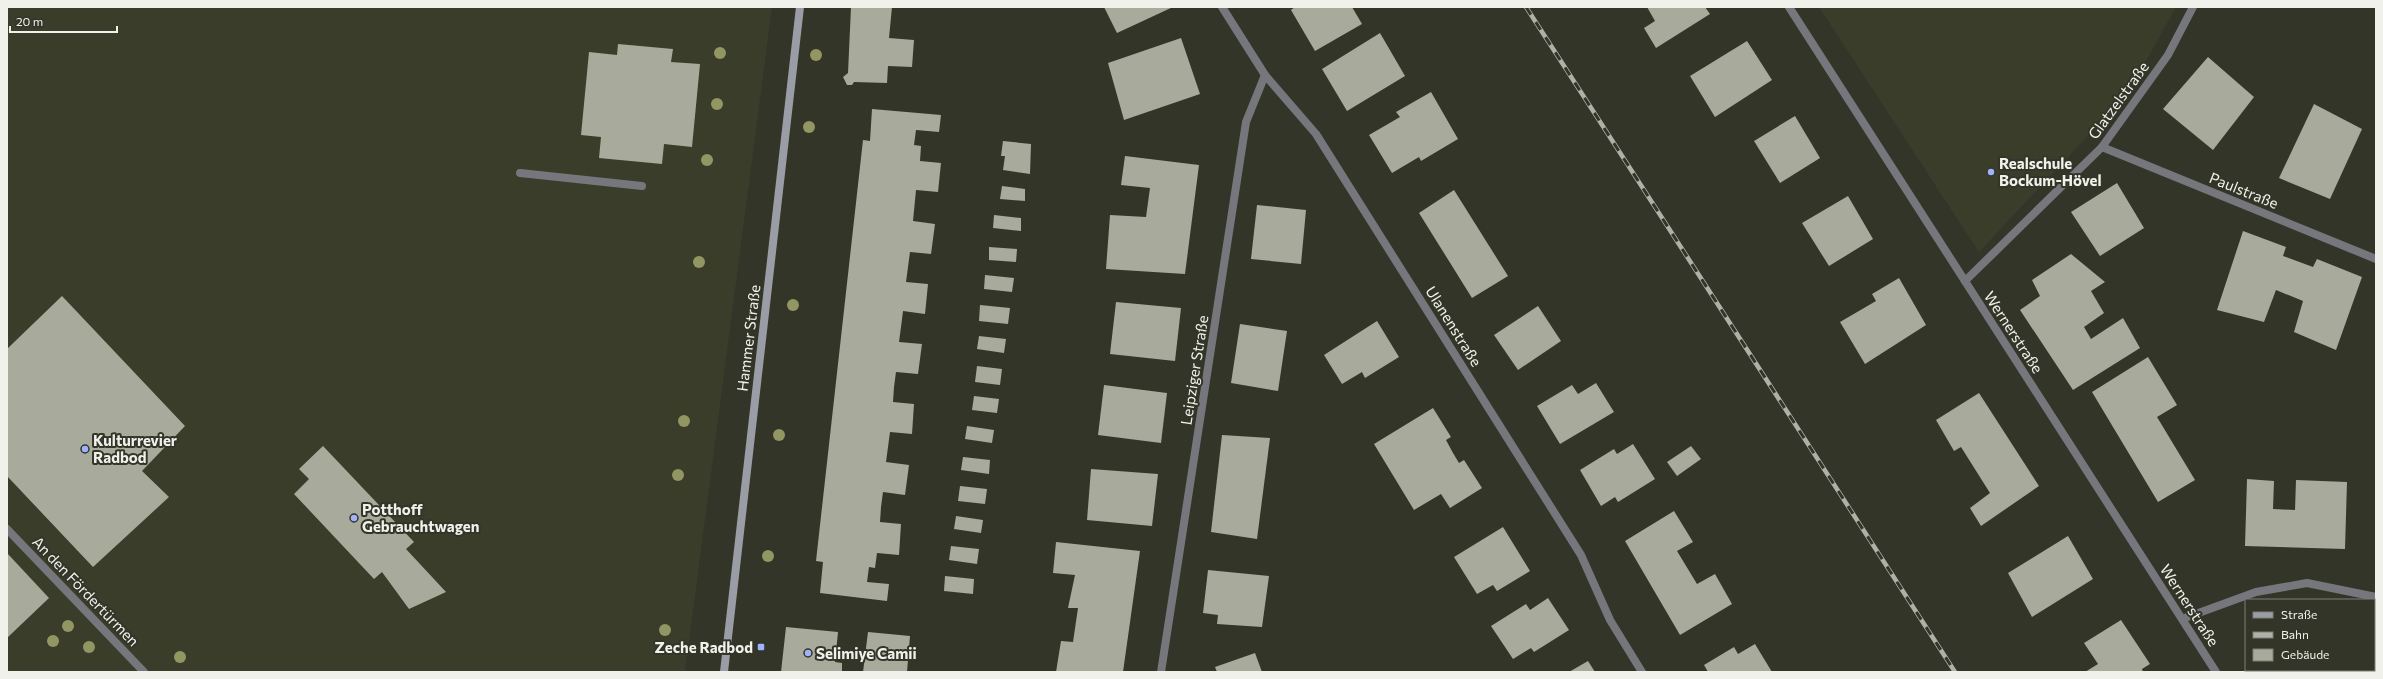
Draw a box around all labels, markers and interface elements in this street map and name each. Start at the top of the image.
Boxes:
scale bar [10,8,117,34]
text: 20 m [16,14,43,28]
street label: Glatzelstraße [2084,58,2152,142]
place label: Realschule Bockum-Hövel [1999,154,2102,189]
marker: Realschule Bockum-Hövel [1986,167,1996,177]
street label: Paulstraße [2207,168,2281,212]
street label: Ulanenstraße [1422,282,1486,370]
street label: Hammer Straße [733,283,763,392]
street label: Wernerstraße [1981,288,2047,376]
street label: Leipziger Straße [1176,314,1212,426]
place label: Kulturrevier Radbod [93,431,177,466]
marker: Kulturrevier Radbod [80,444,90,454]
place label: Potthoff Gebrauchtwagen [362,500,479,535]
marker: Potthoff Gebrauchtwagen [349,513,359,523]
street label: An den Fördertürmen [29,532,143,650]
street label: Wernerstraße [2157,561,2223,649]
legend [2245,599,2375,671]
text: Straße [2281,607,2317,621]
text: Bahn [2281,627,2309,641]
place label: Zeche Radbod [655,638,753,656]
marker: Zeche Radbod [756,642,766,652]
place label: Selimiye Camii [816,644,917,662]
text: Gebäude [2281,647,2329,661]
marker: Selimiye Camii [803,648,813,658]

